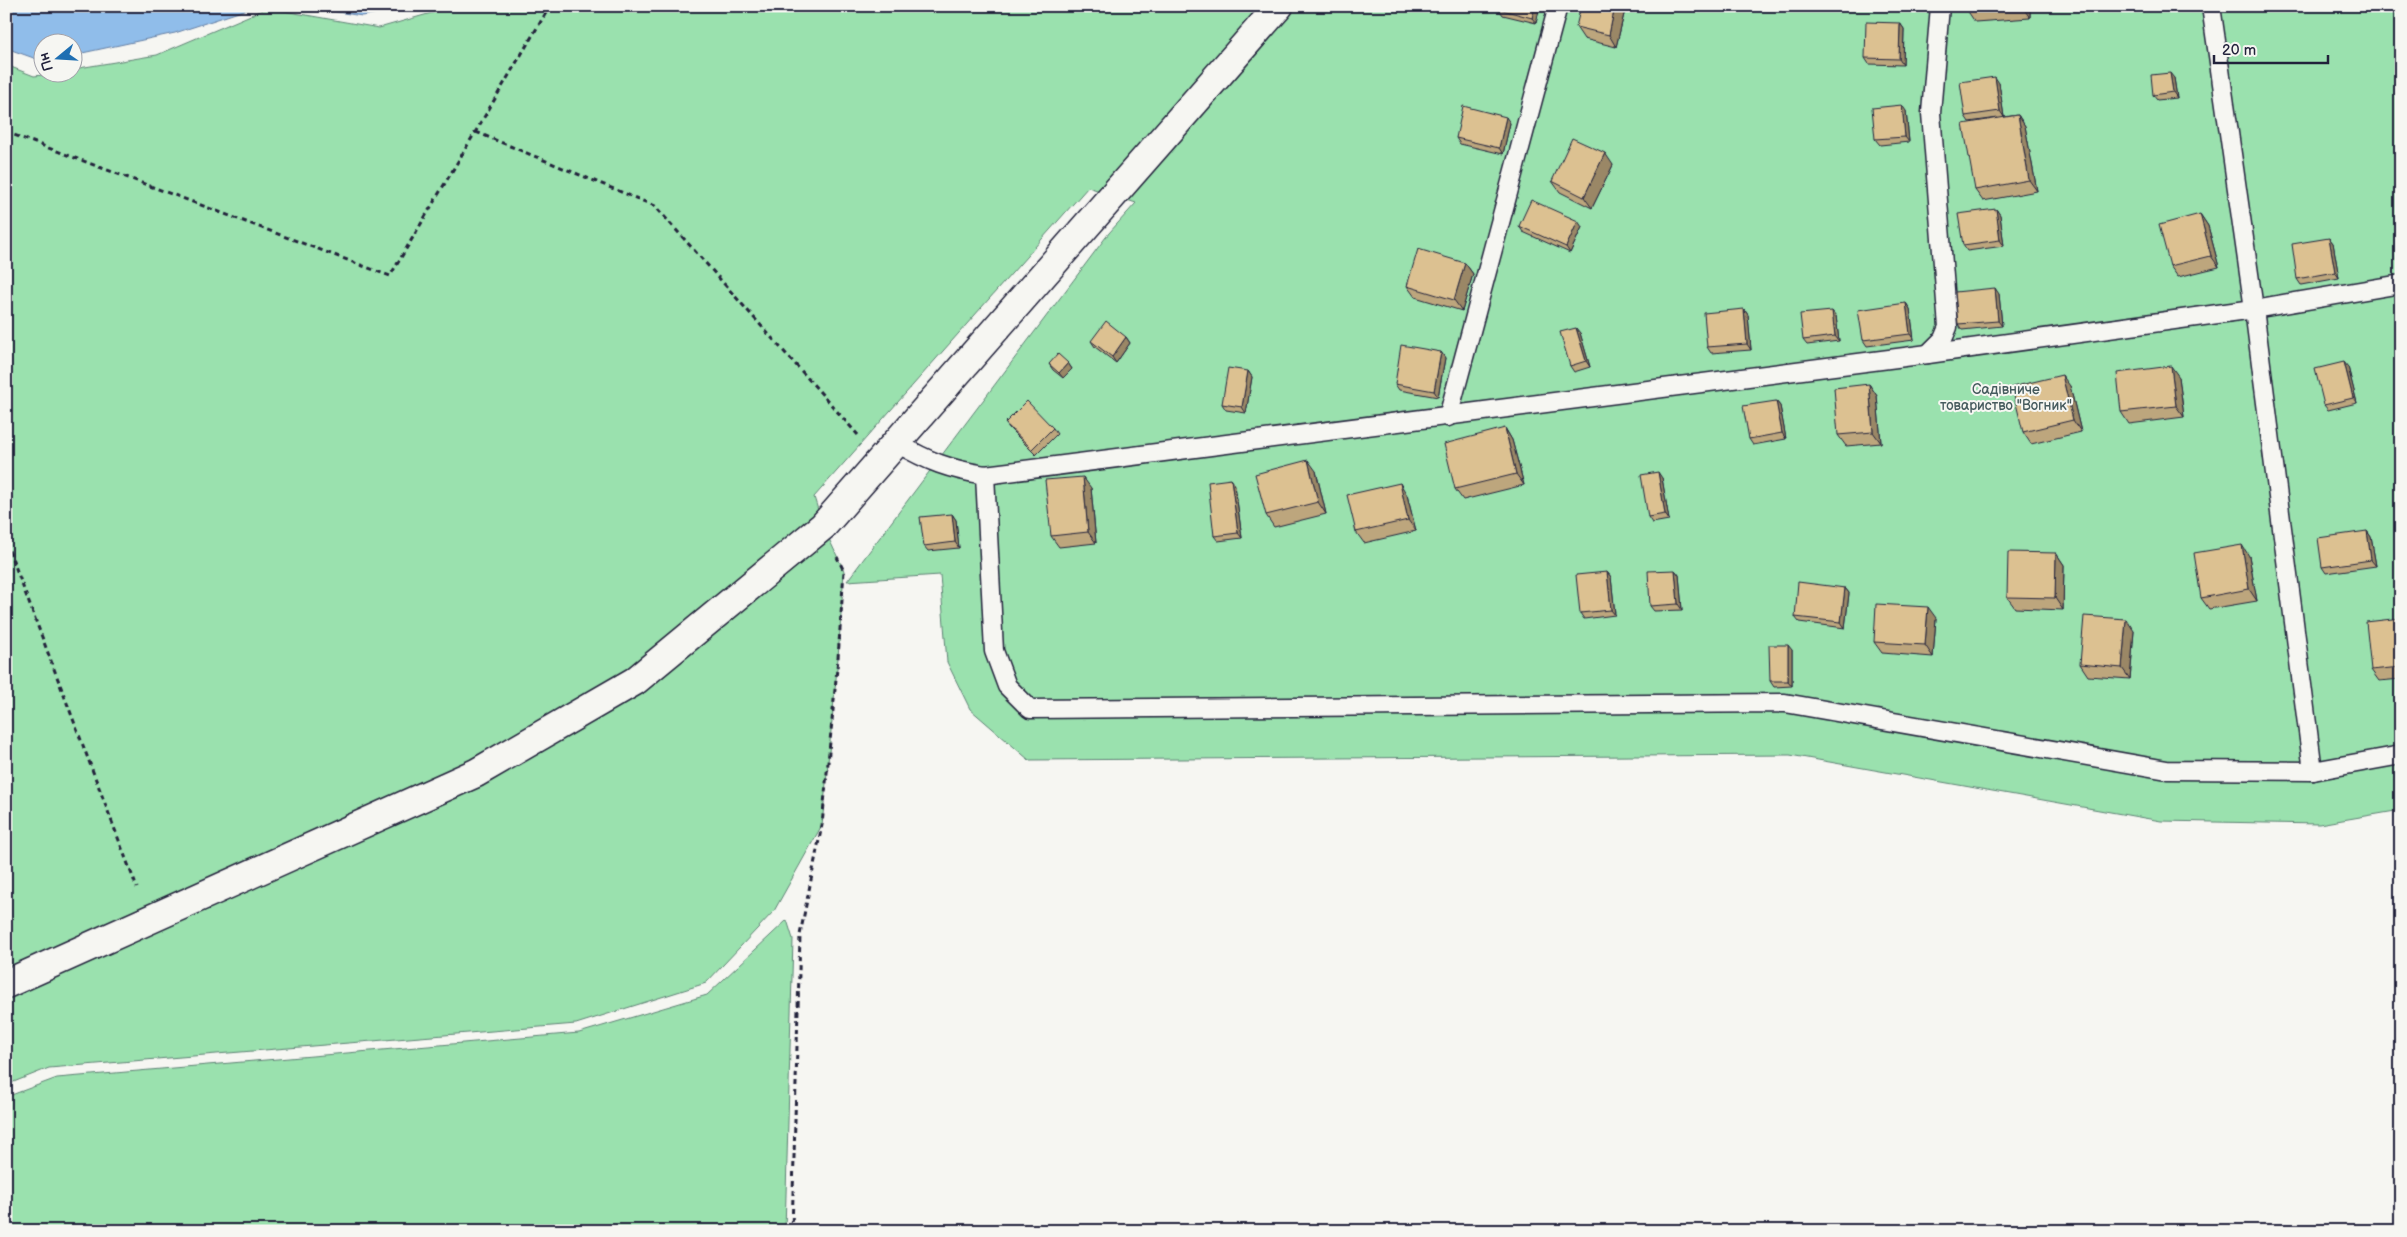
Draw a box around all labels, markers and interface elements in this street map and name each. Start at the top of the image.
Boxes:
north arrow [32,32,82,82]
scale bar [2214,32,2328,64]
text: 20 m [2222,41,2256,60]
text: Пн [35,50,57,73]
park label: Садівниче товариство "Вогник" [1940,381,2072,414]

